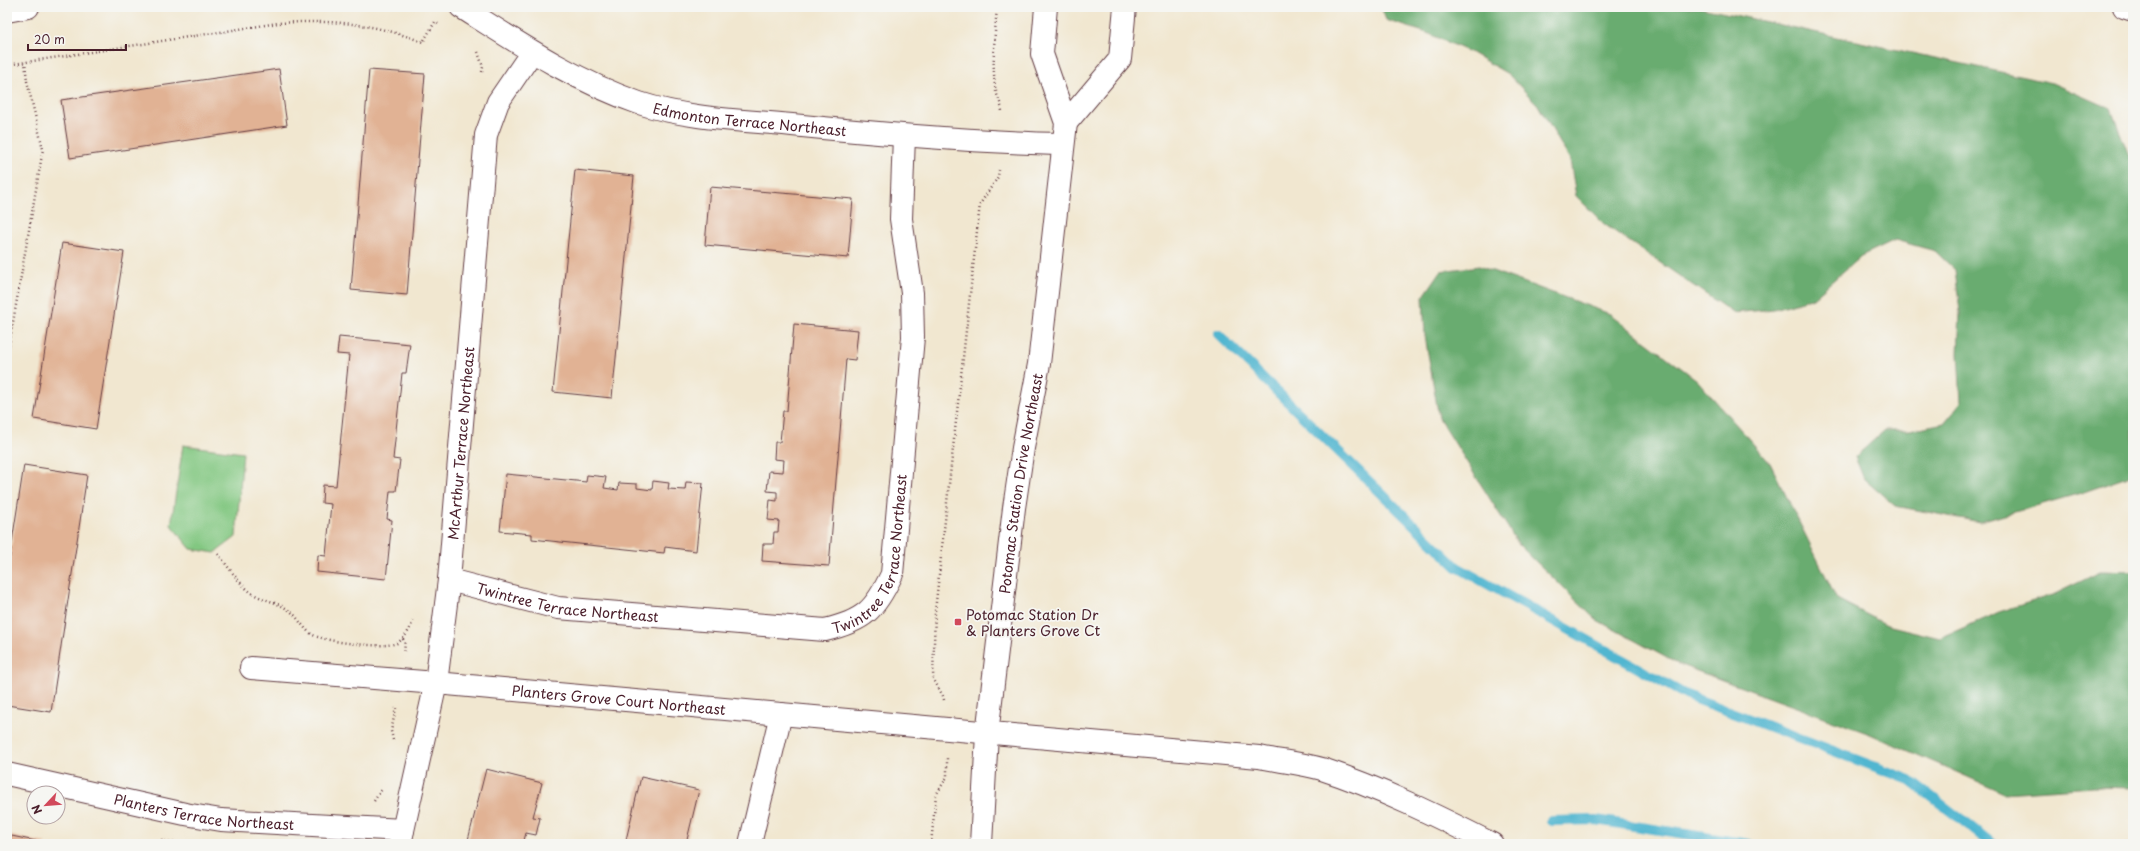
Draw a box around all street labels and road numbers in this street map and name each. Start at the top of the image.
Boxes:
street label: Edmonton Terrace Northeast [651,97,847,141]
street label: McArthur Terrace Northeast [442,346,479,541]
street label: Potomac Station Drive Northeast [993,371,1048,595]
street label: Twintree Terrace Northeast [829,473,911,638]
street label: Twintree Terrace Northeast [474,577,659,627]
street label: Planters Grove Court Northeast [511,679,727,720]
street label: Planters Terrace Northeast [112,788,295,834]

